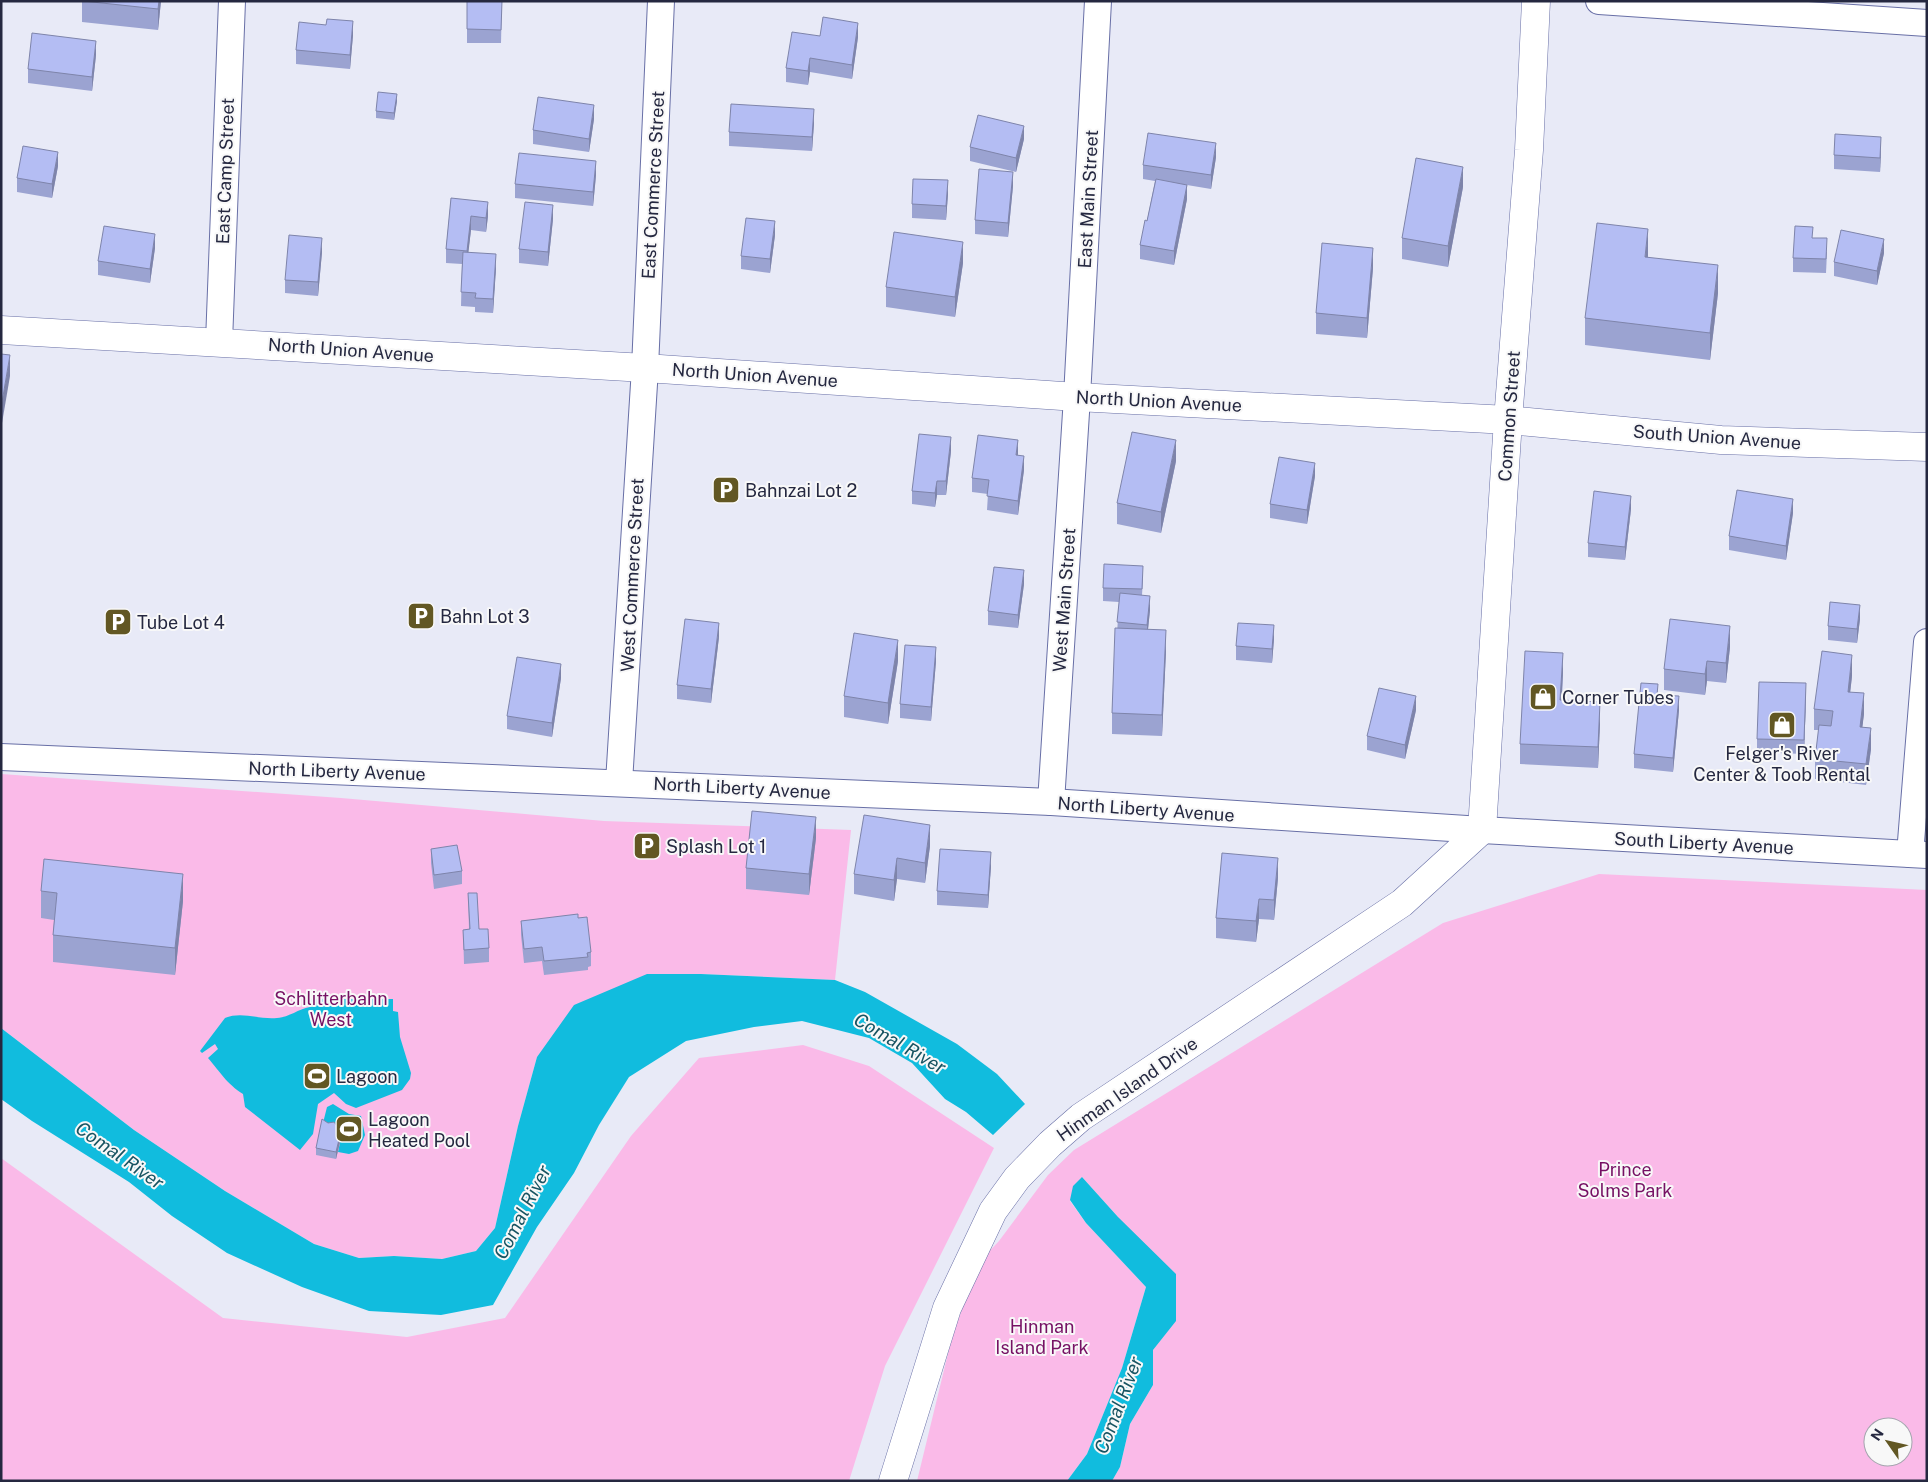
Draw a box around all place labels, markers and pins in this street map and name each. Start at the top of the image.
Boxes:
parking icon: Bahnzai Lot 2 [711,475,741,505]
place label: Bahnzai Lot 2 [745,480,857,501]
parking icon: Bahn Lot 3 [406,601,436,631]
place label: Bahn Lot 3 [440,606,530,627]
parking icon: Tube Lot 4 [103,607,133,637]
place label: Tube Lot 4 [137,612,225,633]
shop icon: Corner Tubes [1528,682,1558,712]
place label: Corner Tubes [1562,687,1674,708]
shop icon: Felger's River Center & Toob Rental [1767,710,1797,740]
place label: Felger's River Center & Toob Rental [1693,743,1871,785]
parking icon: Splash Lot 1 [632,831,662,861]
place label: Splash Lot 1 [666,836,766,857]
sports icon: Lagoon [302,1061,332,1091]
place label: Lagoon [336,1066,398,1087]
place label: Lagoon Heated Pool [368,1109,471,1151]
sports icon: Lagoon Heated Pool [334,1114,364,1144]

